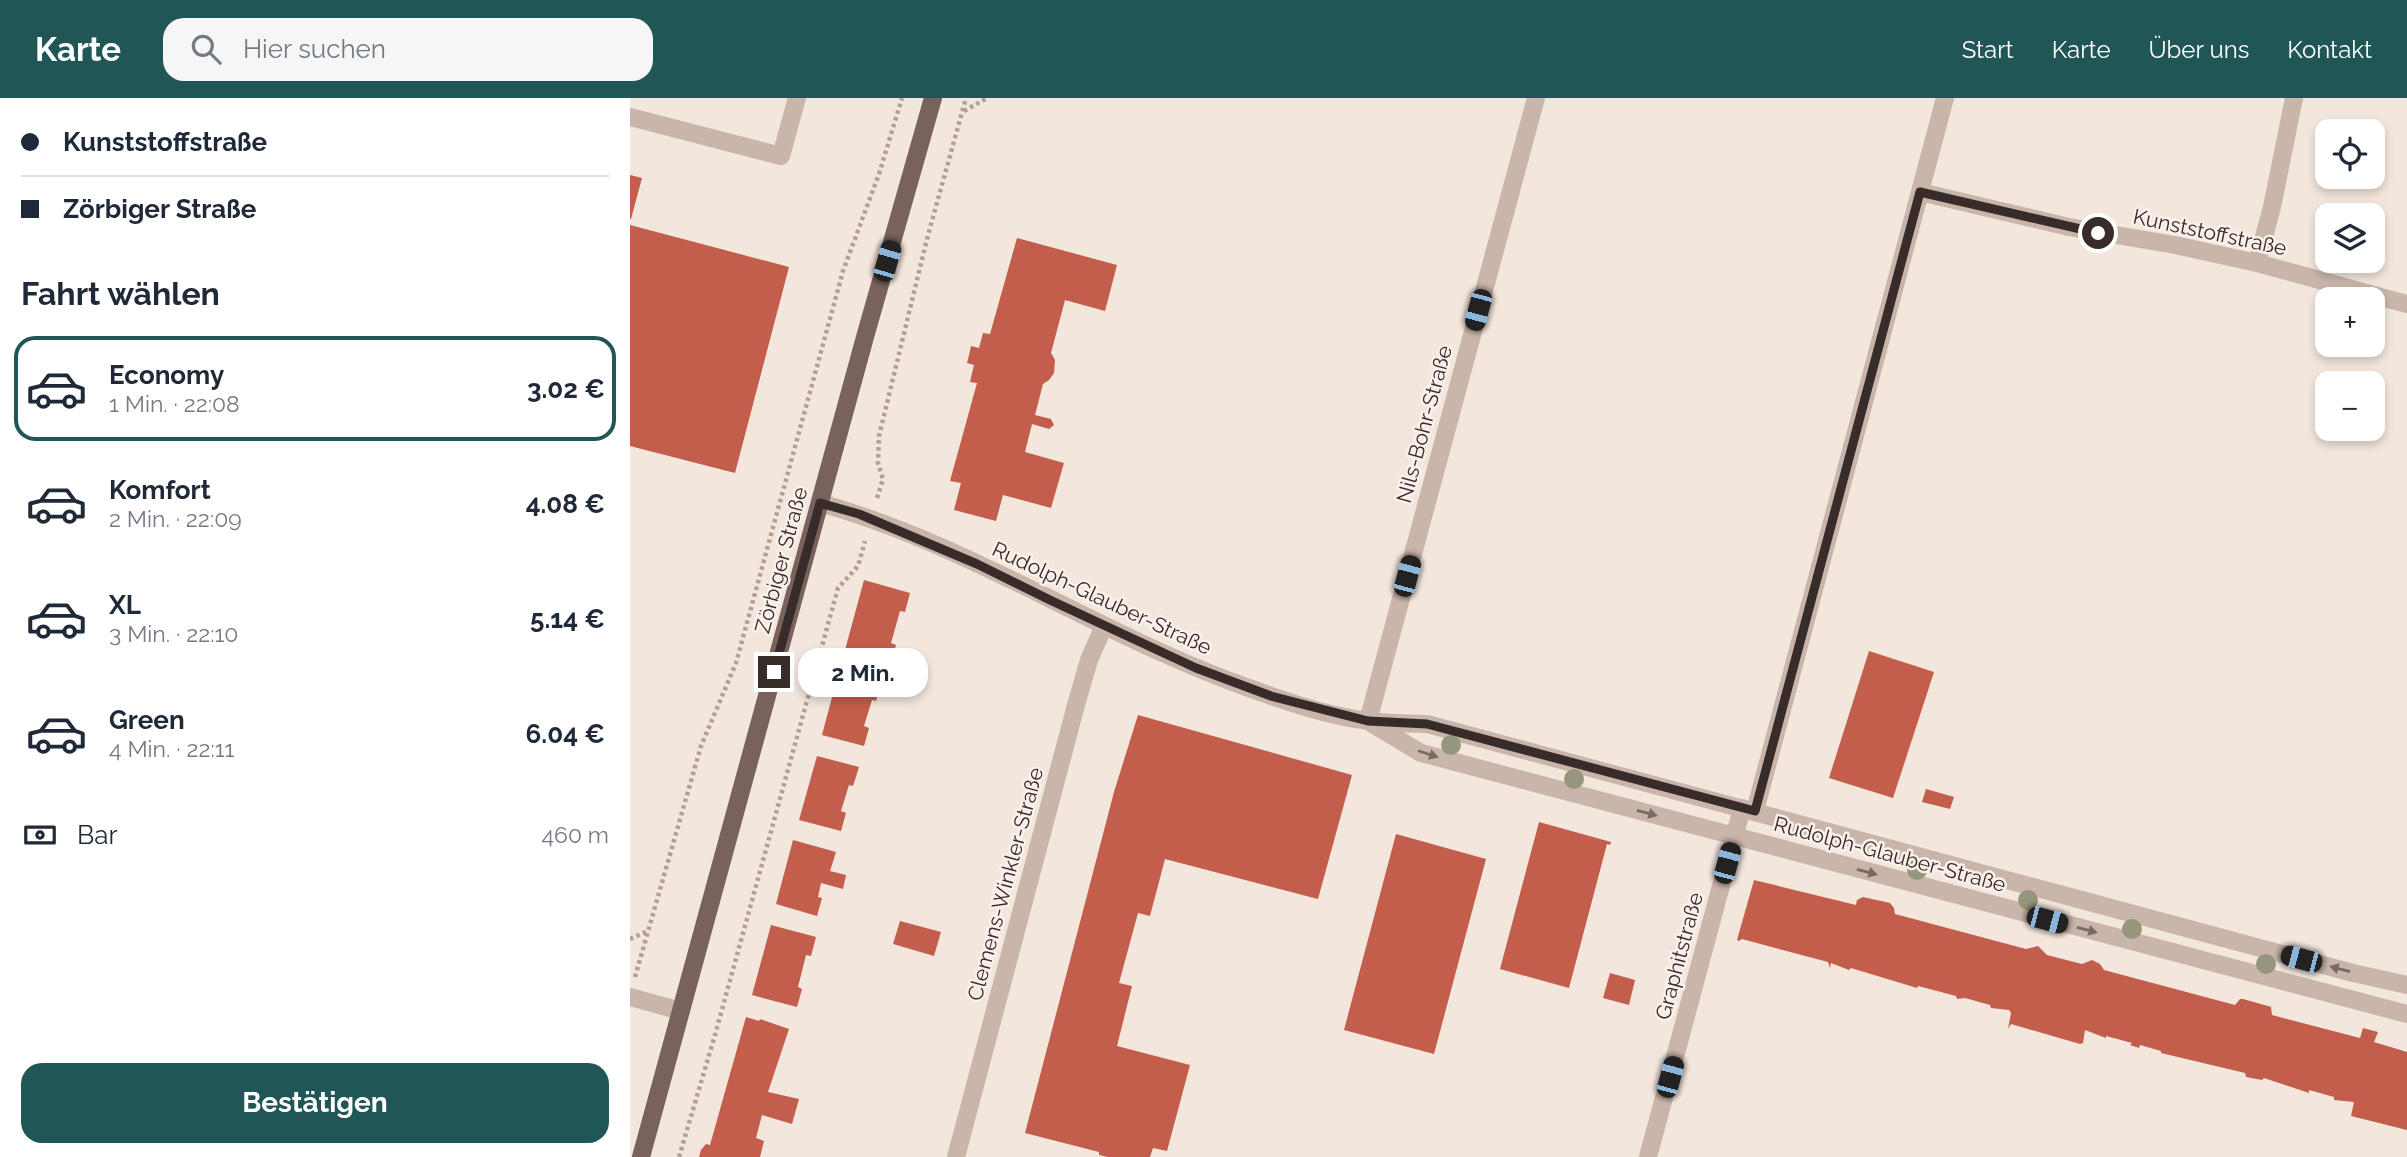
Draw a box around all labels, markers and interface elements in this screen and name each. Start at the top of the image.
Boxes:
search box [163,18,653,81]
text: Karte [35,30,121,69]
icon: search [187,30,225,68]
text: Hier suchen [243,34,386,64]
text: Start [1962,35,2014,64]
text: Karte [2052,35,2111,64]
text: Über uns [2149,35,2249,64]
text: Kontakt [2287,35,2372,64]
map controls [2315,119,2385,441]
button: locate [2315,119,2385,189]
text: Kunststoffstraße [63,127,267,157]
text: Zörbiger Straße [63,194,256,224]
button: layers [2315,203,2385,273]
street label: Kunststoffstraße [2131,204,2289,260]
route start [2082,217,2114,249]
car [872,238,903,284]
text: Fahrt wählen [21,275,220,312]
car [1463,287,1494,333]
button: + [2315,287,2385,357]
street label: Nils-Bohr-Straße [1391,343,1457,505]
icon: car [25,357,88,420]
text: Economy [109,360,224,390]
button: − [2315,371,2385,441]
text: 3.02 € [527,374,605,404]
text: 1 Min. · 22:08 [109,390,240,417]
icon: car [25,472,88,535]
text: Komfort [109,475,211,505]
street label: Zörbiger Straße [750,484,812,636]
text: 4.08 € [526,489,605,519]
text: 2 Min. · 22:09 [109,505,242,532]
street label: Rudolph-Glauber-Straße [988,536,1216,660]
car [1392,553,1423,599]
icon: car [25,587,88,650]
text: XL [109,590,141,620]
text: 5.14 € [530,604,605,634]
text: 3 Min. · 22:10 [109,620,238,647]
callout: 2 Min. [798,648,928,696]
route end [758,656,790,688]
text: 2 Min. [831,659,895,686]
icon: car [25,702,88,765]
text: Green [109,705,185,735]
text: 6.04 € [526,719,605,749]
text: 4 Min. · 22:11 [109,735,234,762]
one-way arrow [1418,749,1439,760]
street label: Clemens-Winkler-Straße [962,765,1048,1003]
one-way arrow [1637,808,1659,819]
street label: Rudolph-Glauber-Straße [1771,811,2009,897]
icon: cash [21,816,59,854]
text: Bar [77,820,118,850]
text: 460 m [541,821,609,848]
car [1712,840,1743,886]
one-way arrow [1856,867,1878,878]
street label: Graphitstraße [1650,890,1708,1022]
car [2024,904,2071,936]
one-way arrow [2076,925,2098,936]
car [2278,943,2325,975]
one-way arrow [2330,964,2351,974]
car [1655,1054,1686,1100]
button: Bestätigen [21,1063,609,1143]

